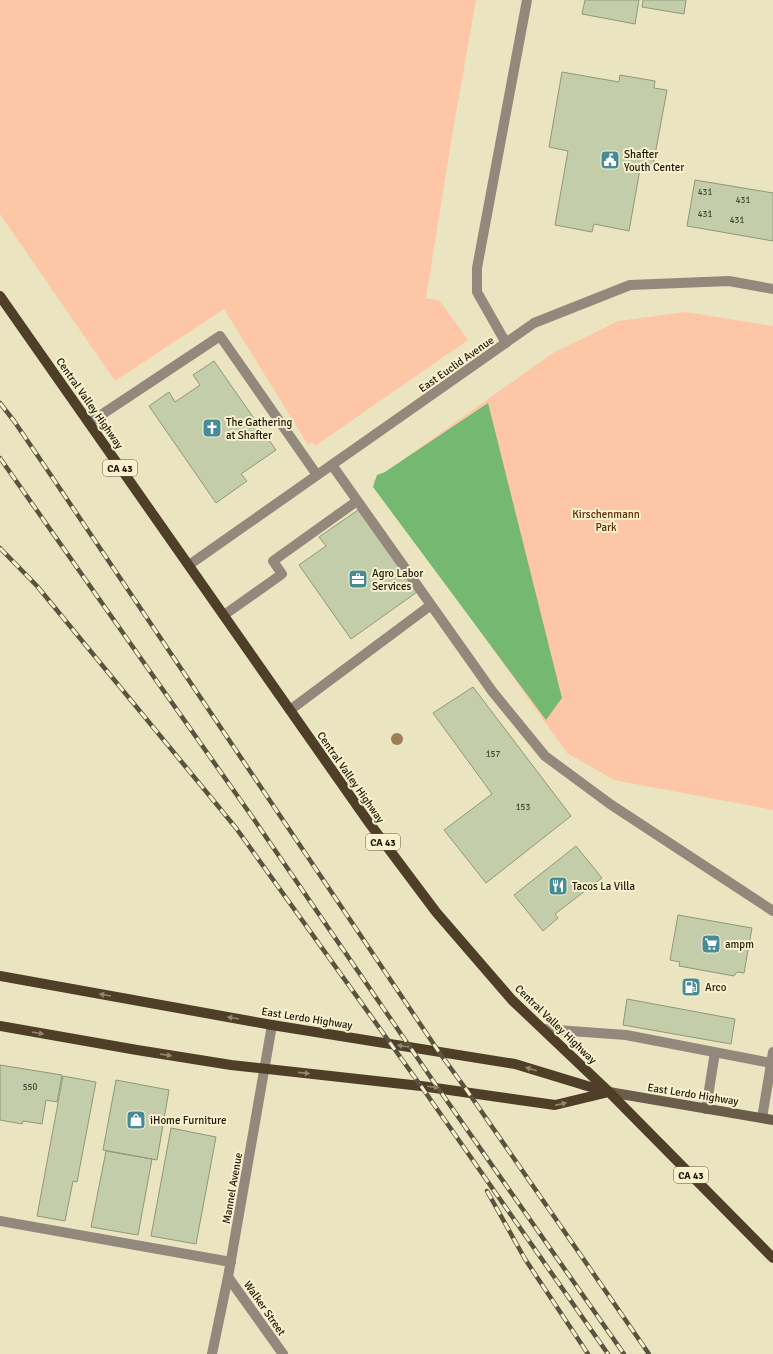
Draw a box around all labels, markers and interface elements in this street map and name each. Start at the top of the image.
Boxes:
place label: Shafter Youth Center [624,148,684,174]
public building icon: Shafter Youth Center [599,149,621,171]
house number: 431 [698,187,712,198]
house number: 431 [736,195,750,206]
house number: 431 [698,209,712,220]
house number: 431 [730,215,744,226]
street label: East Euclid Avenue [416,334,496,395]
street label: Central Valley Highway [53,355,126,452]
place label: The Gathering at Shafter [226,416,292,442]
church icon: The Gathering at Shafter [201,417,223,439]
road number: CA 43 [103,460,137,476]
park label: Kirschenmann Park [572,508,640,534]
place label: Agro Labor Services [372,567,423,593]
office icon: Agro Labor Services [347,568,369,590]
street label: Central Valley Highway [314,729,387,826]
house number: 157 [486,749,500,760]
house number: 153 [516,802,530,813]
road number: CA 43 [366,834,400,850]
restaurant icon: Tacos La Villa [547,875,569,897]
place label: Tacos La Villa [572,880,636,893]
supermarket icon: ampm [700,933,722,955]
place label: ampm [725,938,754,951]
fuel station icon: Arco [680,976,702,998]
place label: Arco [705,981,727,994]
street label: Central Valley Highway [512,982,600,1067]
one-way arrow [99,992,112,998]
street label: East Lerdo Highway [260,1005,354,1032]
one-way arrow [227,1015,240,1021]
one-way arrow [32,1030,44,1036]
one-way arrow [397,1043,410,1049]
one-way arrow [160,1052,173,1058]
one-way arrow [525,1066,537,1072]
one-way arrow [298,1070,310,1077]
street label: East Lerdo Highway [646,1081,740,1108]
house number: 550 [23,1082,37,1093]
one-way arrow [427,1084,439,1090]
one-way arrow [555,1100,568,1106]
shop icon: iHome Furniture [125,1109,147,1131]
place label: iHome Furniture [150,1114,226,1127]
street label: Mannel Avenue [220,1151,245,1225]
road number: CA 43 [674,1167,708,1183]
street label: Walker Street [241,1278,288,1338]

